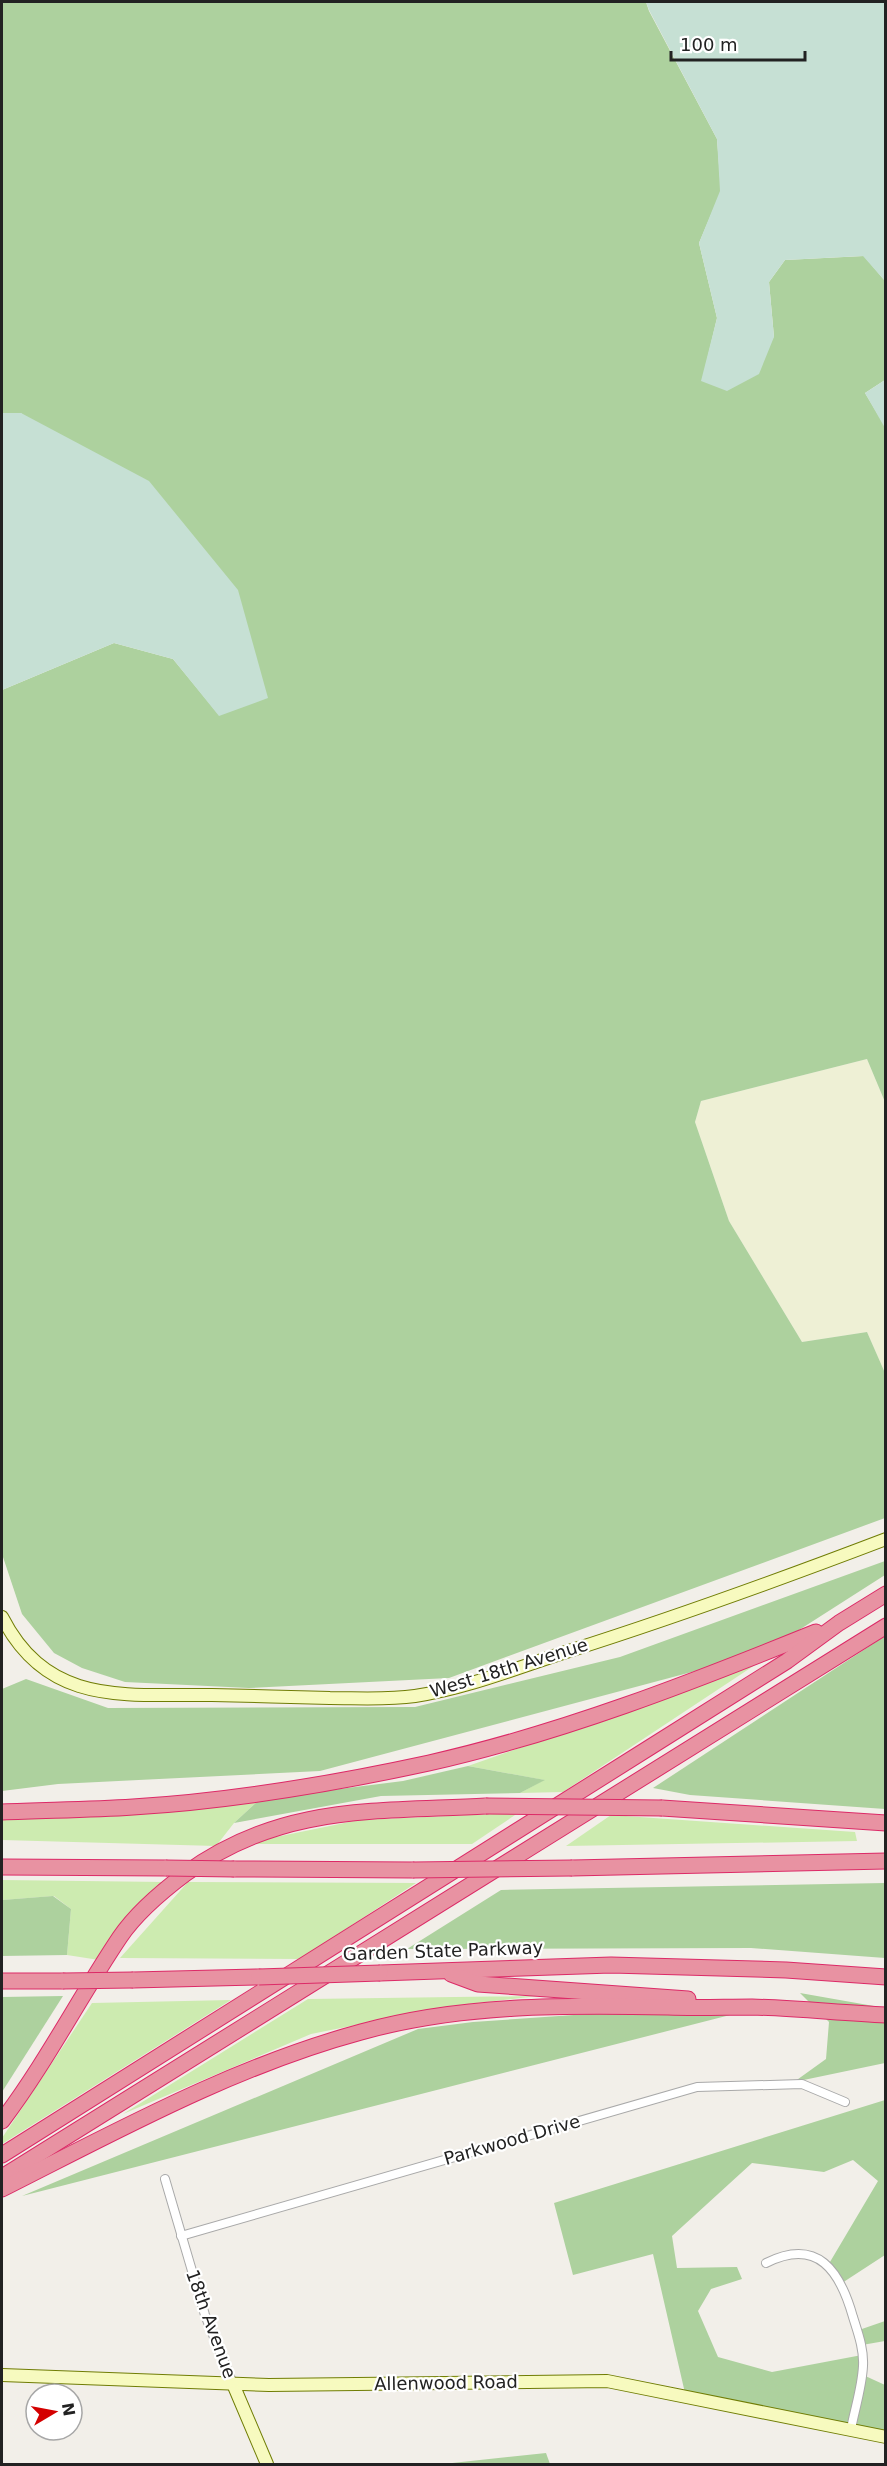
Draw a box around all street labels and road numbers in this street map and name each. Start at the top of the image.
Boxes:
street label: West 18th Avenue [427,1634,590,1702]
street label: Garden State Parkway [342,1936,544,1964]
street label: Parkwood Drive [441,2110,582,2169]
street label: 18th Avenue [182,2267,241,2381]
street label: Allenwood Road [374,2371,518,2394]

